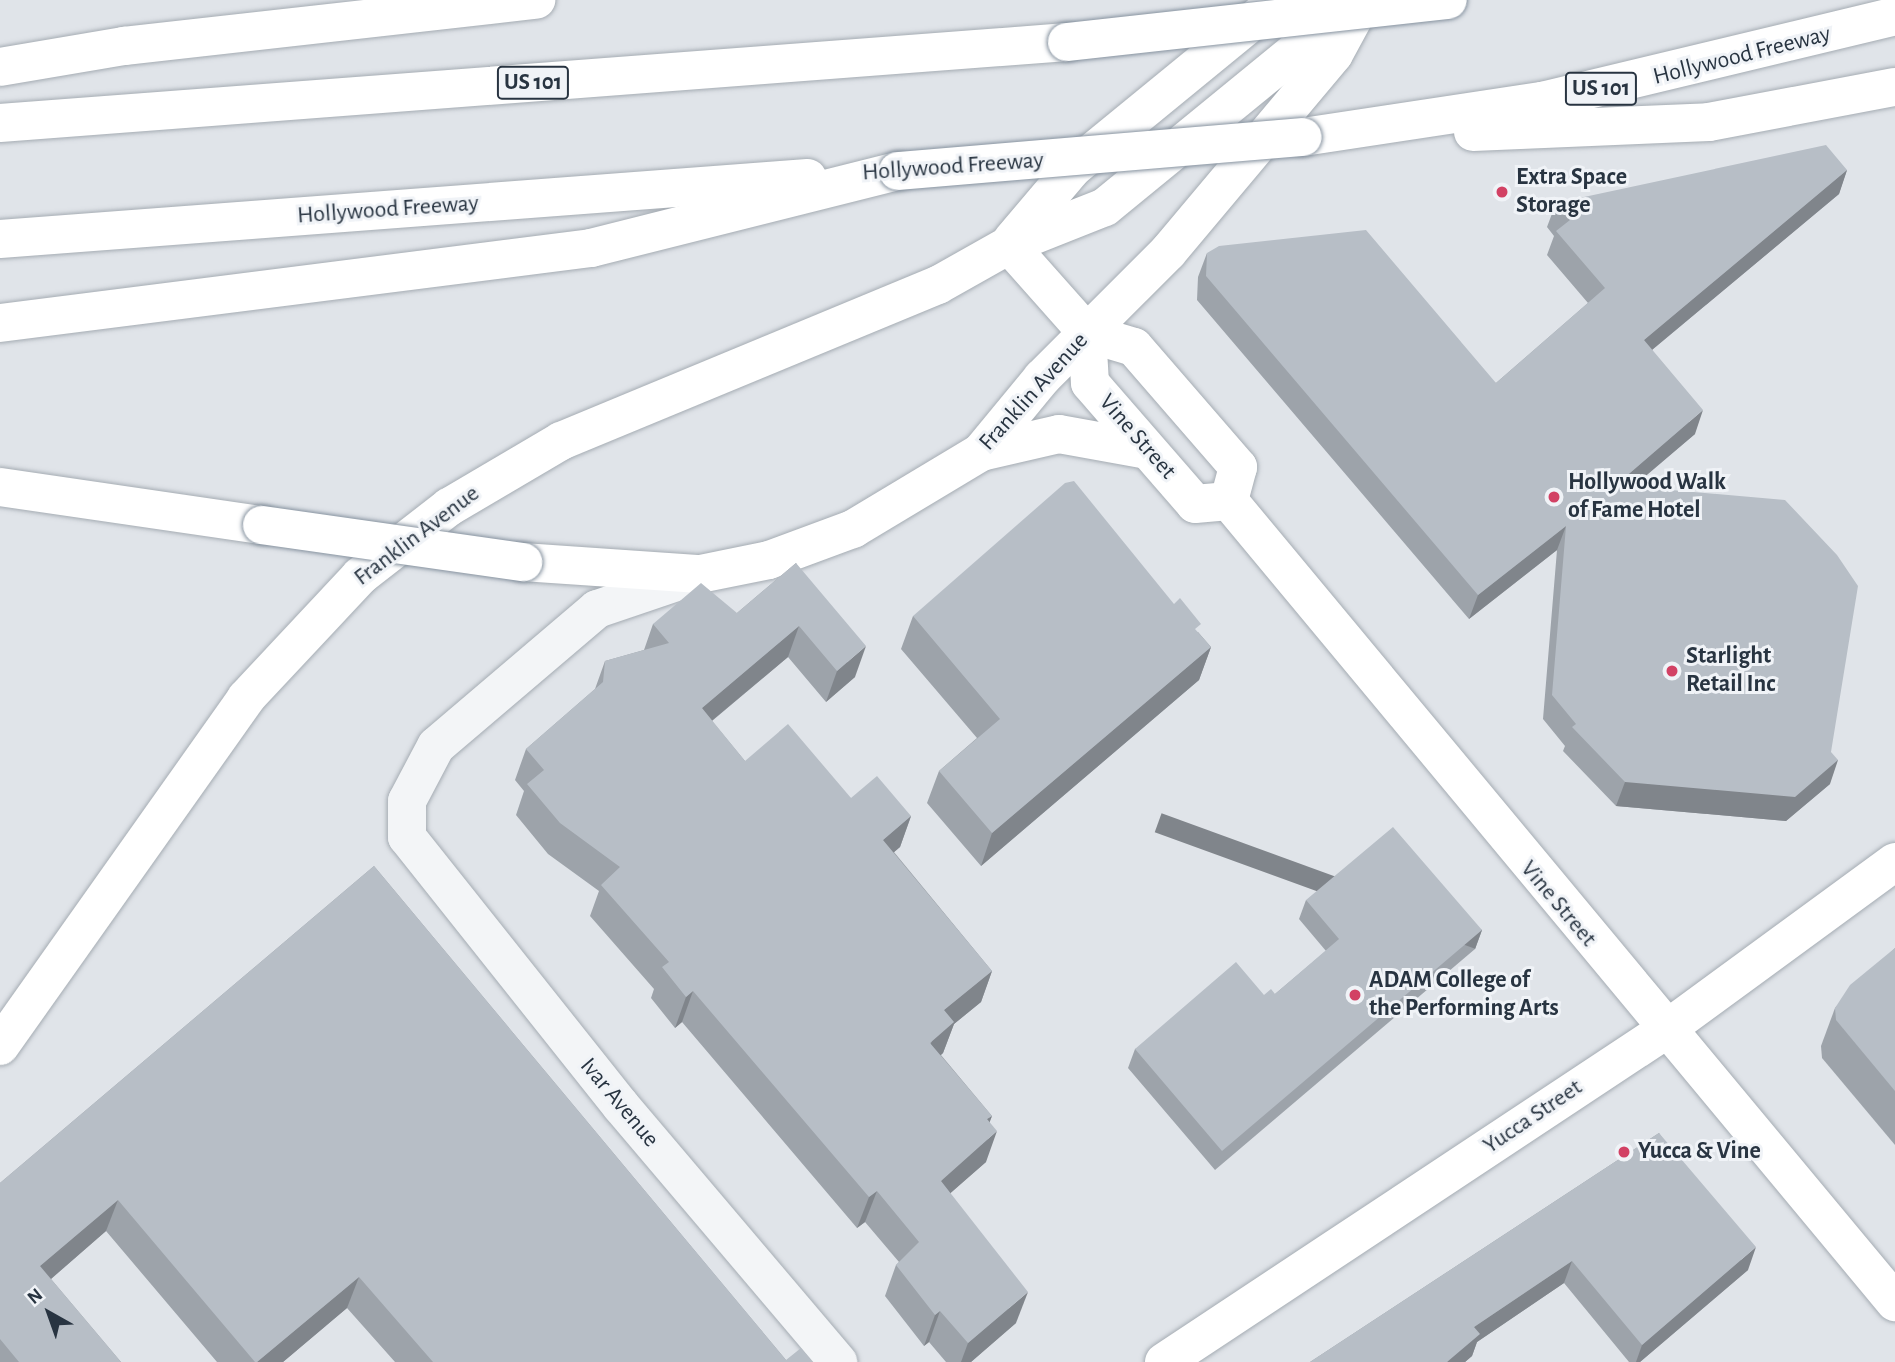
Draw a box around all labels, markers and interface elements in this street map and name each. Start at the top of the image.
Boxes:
street label: Hollywood Freeway [1650,20,1834,92]
road number: US 101 [496,64,570,102]
road number: US 101 [1564,69,1638,108]
street label: Hollywood Freeway [861,146,1045,188]
place label: Extra Space Storage [1516,164,1627,220]
marker: Extra Space Storage [1494,184,1510,200]
street label: Hollywood Freeway [296,189,480,231]
street label: Franklin Avenue [973,327,1095,457]
street label: Vine Street [1092,389,1182,485]
place label: Hollywood Walk of Fame Hotel [1568,469,1726,525]
street label: Franklin Avenue [349,480,485,592]
marker: Hollywood Walk of Fame Hotel [1546,489,1562,505]
place label: Starlight Retail Inc [1686,643,1775,699]
marker: Starlight Retail Inc [1664,663,1680,679]
street label: Vine Street [1514,855,1602,953]
place label: ADAM College of the Performing Arts [1369,967,1559,1023]
marker: ADAM College of the Performing Arts [1347,987,1363,1003]
street label: Ivar Avenue [573,1052,665,1154]
street label: Yucca Street [1478,1073,1588,1161]
place label: Yucca & Vine [1638,1138,1761,1166]
marker: Yucca & Vine [1616,1144,1632,1160]
north arrow [14,1278,84,1348]
text: N [24,1285,46,1308]

